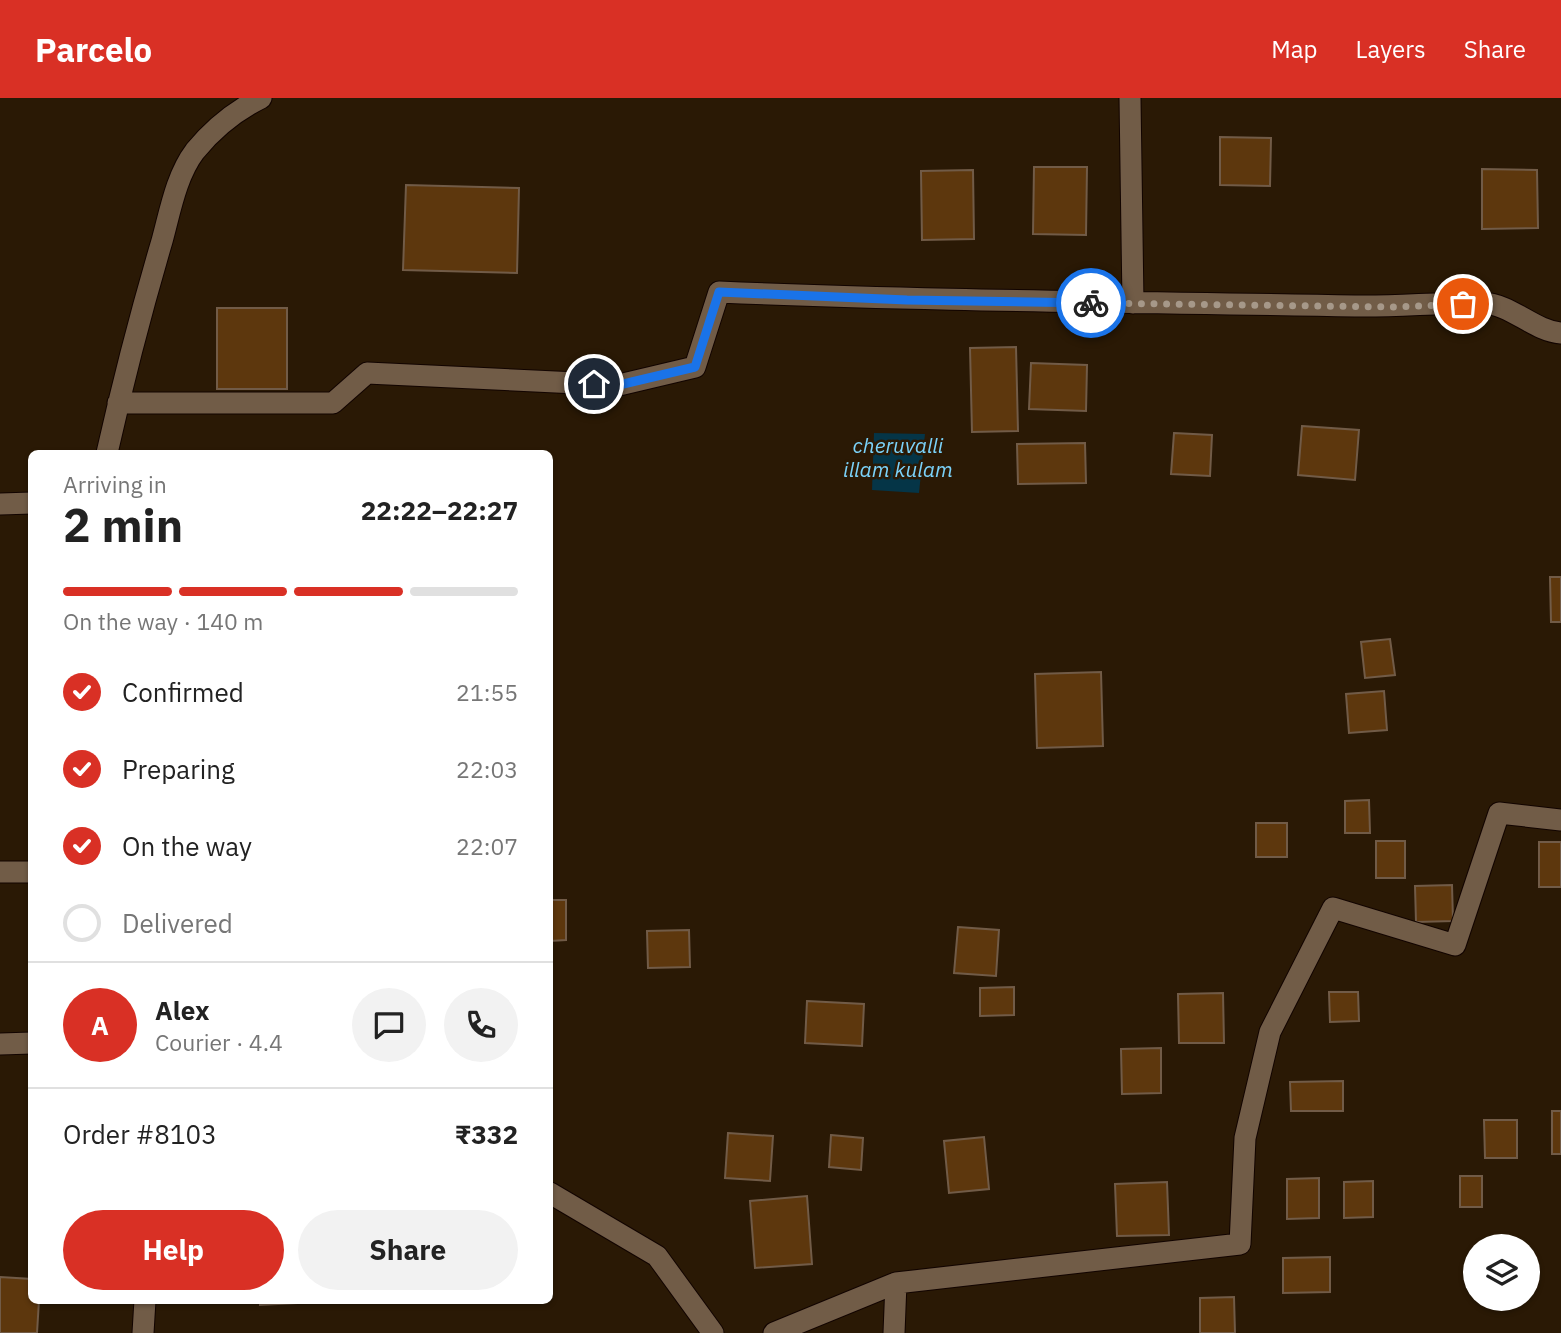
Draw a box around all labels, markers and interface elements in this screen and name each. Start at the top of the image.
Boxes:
text: Parcelo [35,28,152,71]
text: Map [1271,33,1318,65]
text: Layers [1356,33,1426,65]
text: Share [1464,33,1526,65]
courier [1056,268,1126,338]
pin [1433,274,1493,334]
icon: bike [1072,284,1110,322]
icon: bag [1444,285,1482,323]
pin [564,354,624,414]
icon: home [575,365,613,403]
water label: cheruvalli illam kulam [843,431,953,483]
text: Arriving in [63,469,167,499]
text: 22:22–22:27 [361,493,518,527]
text: 2 min [63,495,183,555]
text: On the way · 140 m [63,606,263,636]
icon: check [63,673,101,711]
text: Confirmed [122,675,244,709]
text: 21:55 [456,677,518,707]
icon: check [63,750,101,788]
text: Preparing [122,752,235,786]
text: 22:03 [456,754,518,784]
icon: check [63,827,101,865]
text: On the way [122,829,252,863]
text: 22:07 [456,831,518,861]
text: Delivered [122,906,233,940]
button: chat [352,988,426,1062]
button: phone [444,988,518,1062]
text: Alex [155,993,209,1027]
text: A [91,1008,109,1042]
text: Courier · 4.4 [155,1027,283,1057]
text: Order #8103 [63,1117,217,1151]
text: ₹332 [455,1117,518,1151]
button: Help [63,1210,284,1290]
button: Share [298,1210,518,1290]
map controls [1463,1234,1540,1311]
button: layers [1463,1234,1540,1311]

